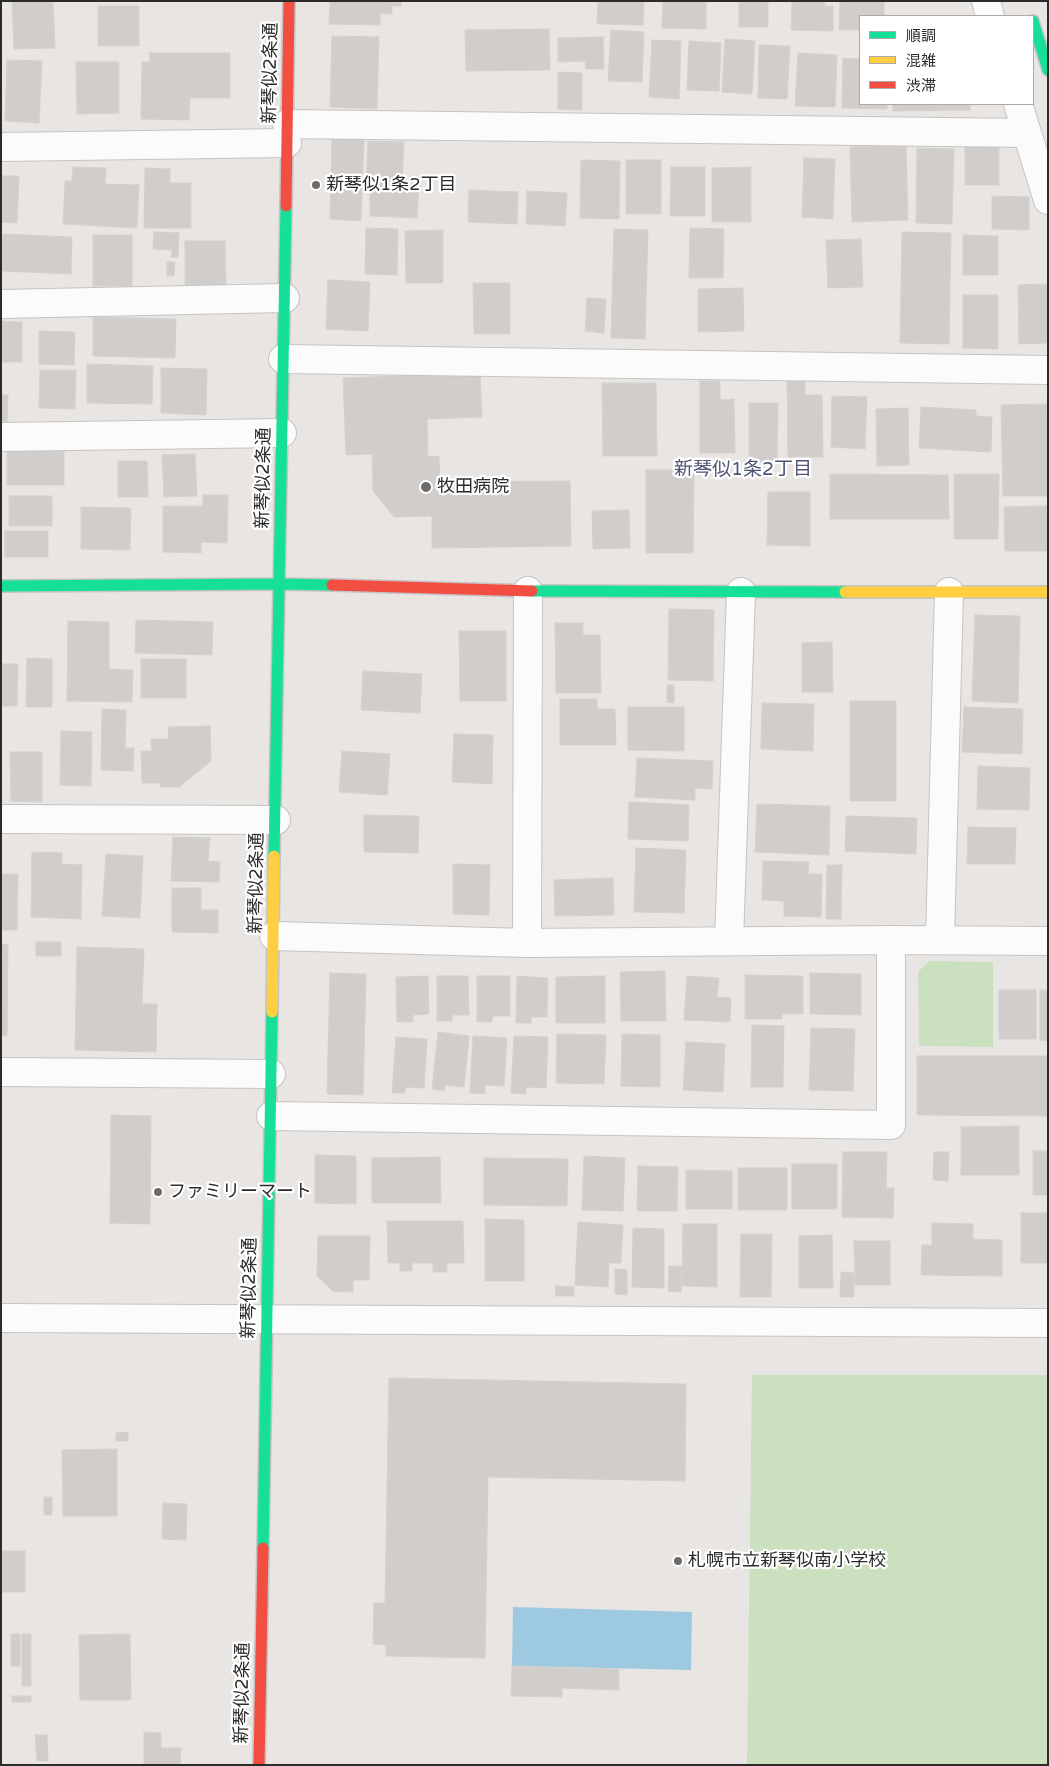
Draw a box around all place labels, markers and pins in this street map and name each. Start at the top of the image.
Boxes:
place label: 新琴似1条2丁目 [326,174,457,196]
marker: 新琴似1条2丁目 [310,179,322,191]
place label: 牧田病院 [437,476,509,498]
marker: 牧田病院 [419,480,433,494]
place label: ファミリーマート [168,1181,312,1203]
marker: ファミリーマート [152,1186,164,1198]
place label: 札幌市立新琴似南小学校 [688,1550,886,1572]
marker: 札幌市立新琴似南小学校 [672,1555,684,1567]

